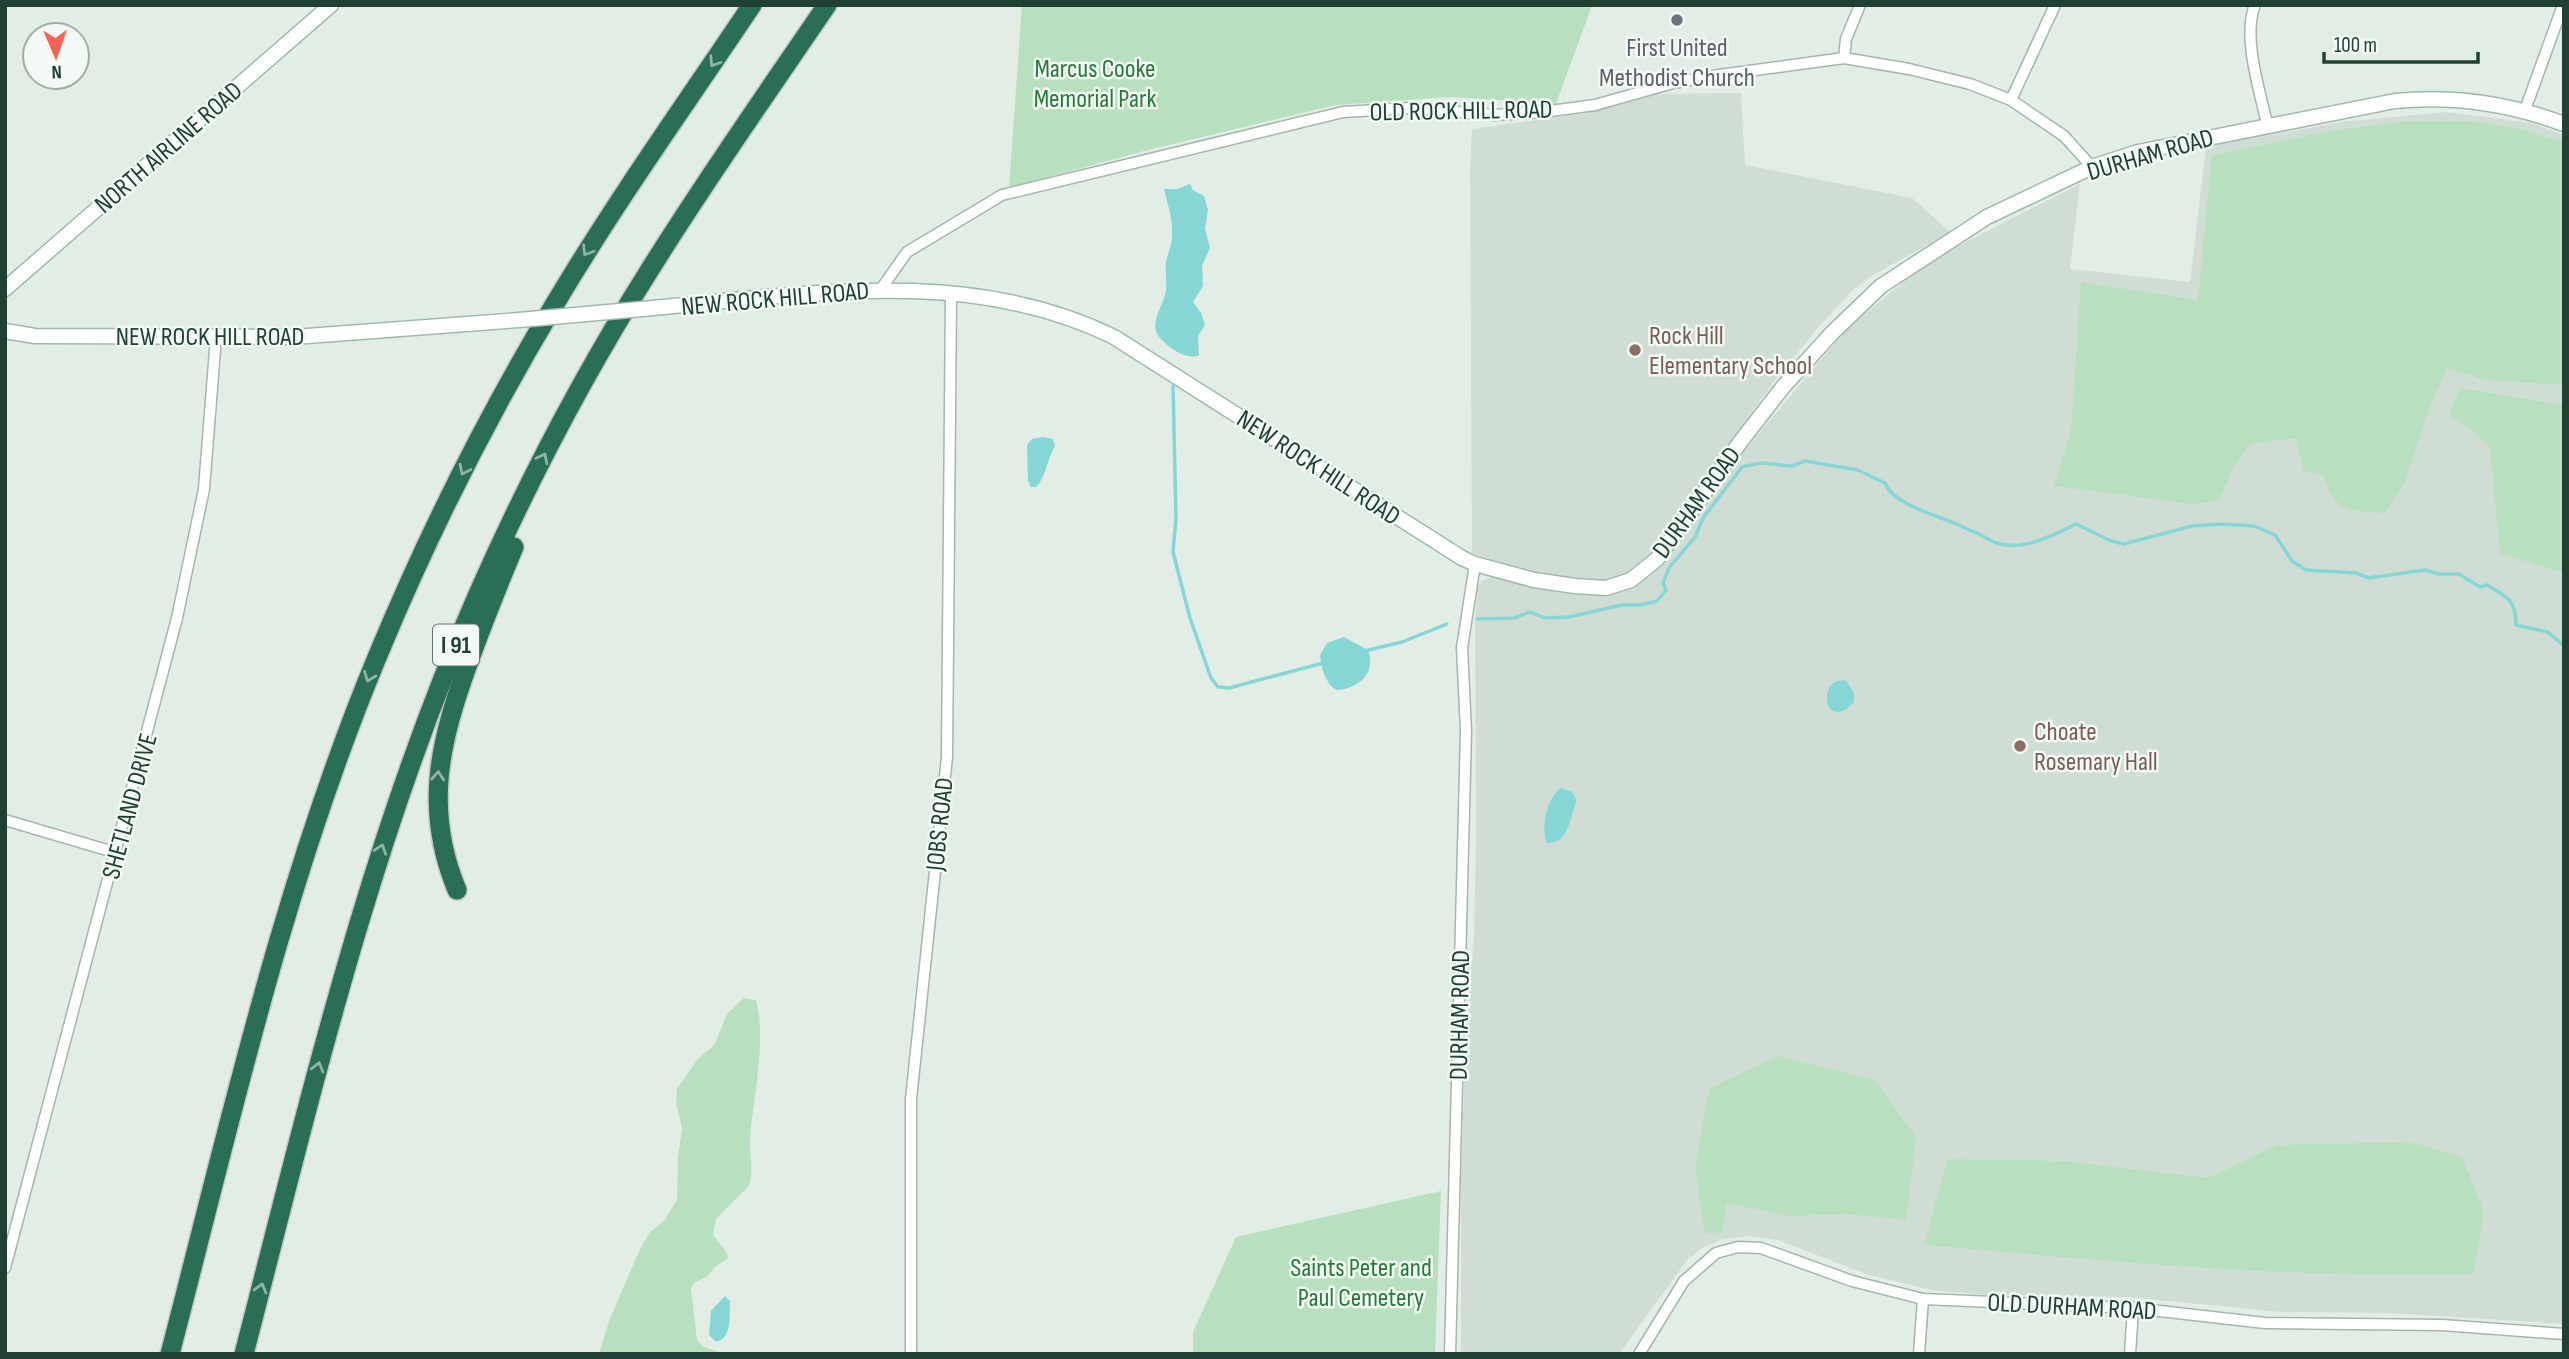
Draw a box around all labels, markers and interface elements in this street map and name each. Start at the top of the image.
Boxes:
marker: First United Methodist Church [1669,12,1685,28]
north arrow [21,21,91,91]
scale bar [2324,21,2478,65]
place label: First United Methodist Church [1599,33,1755,94]
text: 100 m [2334,33,2377,58]
one-way arrow [710,54,722,67]
park label: Marcus Cooke Memorial Park [1034,54,1156,115]
text: N [51,60,62,83]
street label: NORTH AIRLINE ROAD [89,76,249,221]
street label: OLD ROCK HILL ROAD [1369,94,1553,129]
street label: DURHAM ROAD [2084,123,2217,188]
one-way arrow [583,243,596,256]
street label: NEW ROCK HILL ROAD [680,276,870,323]
place label: Rock Hill Elementary School [1649,321,1812,382]
street label: NEW ROCK HILL ROAD [116,322,304,353]
marker: Rock Hill Elementary School [1627,342,1643,358]
street label: NEW ROCK HILL ROAD [1231,404,1406,533]
street label: DURHAM ROAD [1646,441,1748,565]
one-way arrow [535,453,549,465]
one-way arrow [458,463,472,475]
road number: I 91 [433,624,479,666]
one-way arrow [363,669,377,682]
place label: Choate Rosemary Hall [2034,717,2158,778]
street label: SHETLAND DRIVE [96,730,165,882]
marker: Choate Rosemary Hall [2012,738,2028,754]
one-way arrow [430,770,445,781]
street label: JOBS ROAD [920,776,961,873]
one-way arrow [372,843,387,855]
street label: DURHAM ROAD [1444,950,1477,1080]
one-way arrow [310,1062,324,1074]
park label: Saints Peter and Paul Cemetery [1290,1253,1432,1314]
one-way arrow [253,1282,267,1294]
street label: OLD DURHAM ROAD [1987,1288,2157,1327]

